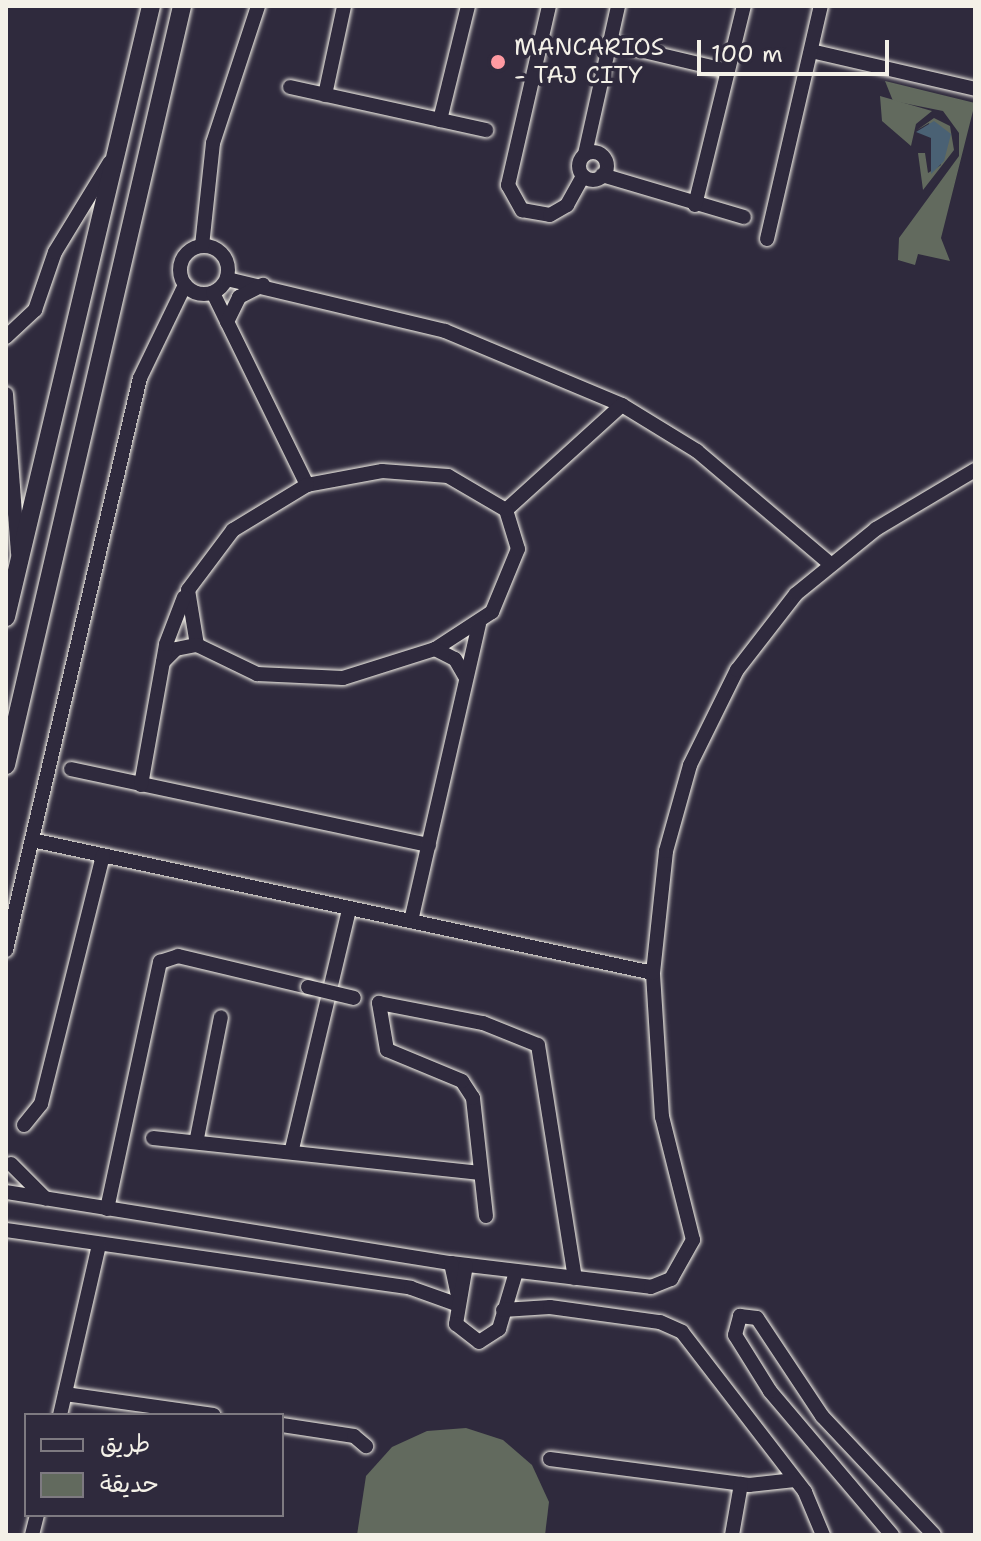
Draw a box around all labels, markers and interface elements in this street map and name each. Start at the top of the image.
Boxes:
scale bar [701,24,893,74]
place label: MANCARIOS - TAJ CITY [514,34,664,90]
text: 100 m [711,38,783,70]
marker: MANCARIOS - TAJ CITY [489,53,507,71]
legend [24,1413,284,1517]
text: طريق [100,1428,150,1460]
text: حديقة [100,1468,159,1500]

